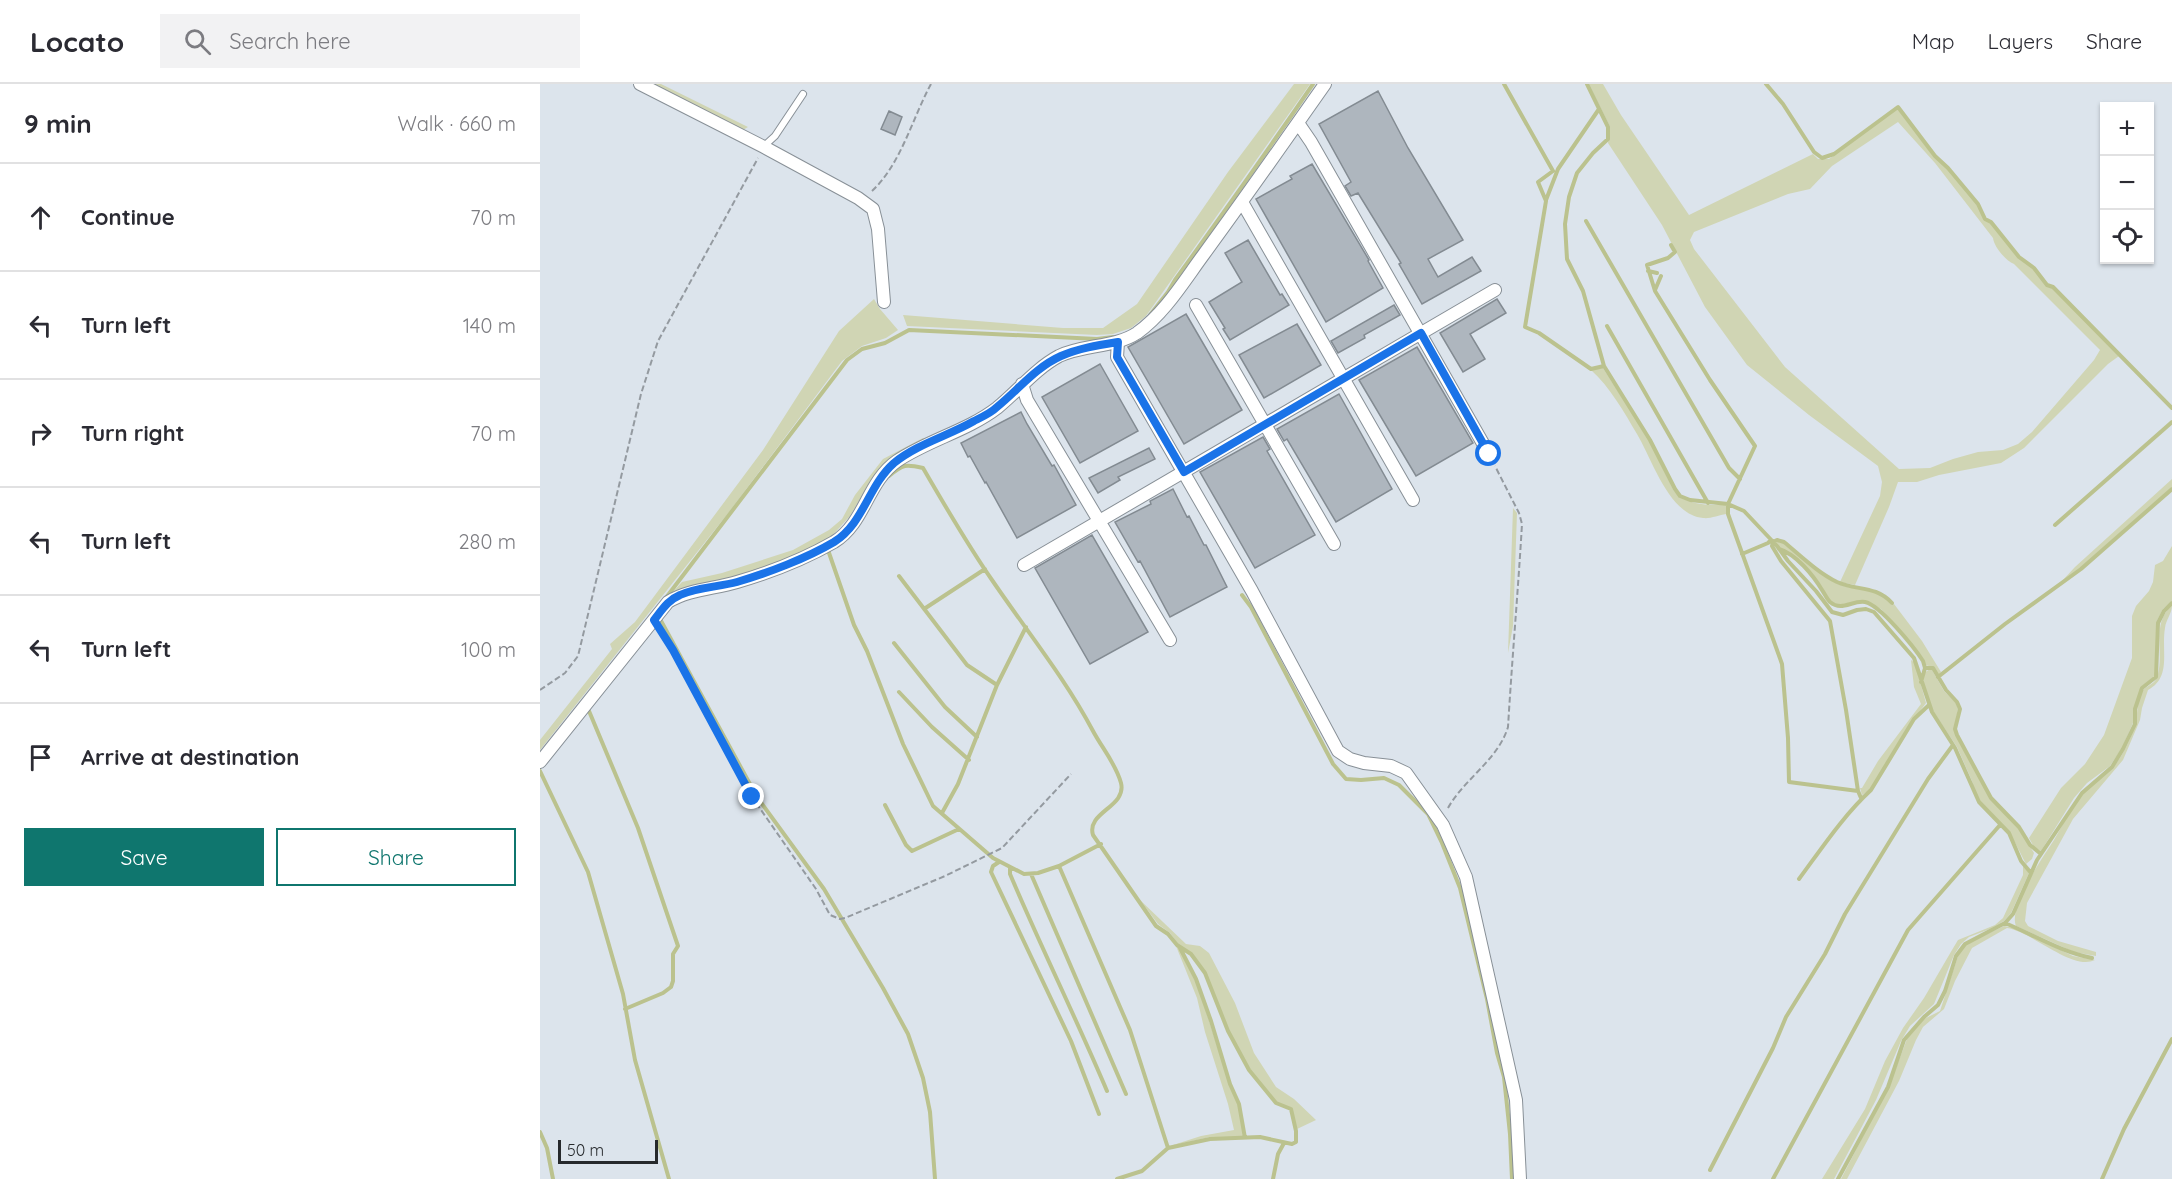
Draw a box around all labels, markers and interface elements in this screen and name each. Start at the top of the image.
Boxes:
search box [160,14,580,68]
text: Locato [30,24,124,59]
icon: search [181,25,214,58]
text: Search here [229,27,351,55]
text: Map [1912,28,1955,54]
text: Layers [1988,28,2053,54]
text: Share [2086,28,2142,54]
map controls [2100,102,2154,264]
button: + [2100,102,2154,156]
text: 9 min [24,107,92,140]
text: Walk · 660 m [398,111,516,136]
button: − [2100,156,2154,210]
icon: ahead [24,201,57,234]
text: Continue [81,203,175,231]
text: 70 m [470,205,516,230]
button: locate [2100,210,2154,264]
icon: left [24,309,57,342]
text: Turn left [81,311,171,339]
text: 140 m [463,313,516,338]
icon: right [24,417,57,450]
text: Turn right [81,419,185,447]
text: 70 m [470,421,516,446]
route start [1475,440,1501,466]
icon: left [24,525,57,558]
text: Turn left [81,527,171,555]
text: 280 m [459,529,516,554]
icon: left [24,633,57,666]
text: Turn left [81,635,171,663]
text: 100 m [461,637,516,662]
icon: arrive [24,741,57,774]
text: Arrive at destination [81,743,299,771]
route end [738,783,764,809]
button: Save [24,828,264,886]
button: Share [276,828,516,886]
scale bar [558,1137,658,1164]
text: 50 m [567,1140,604,1160]

